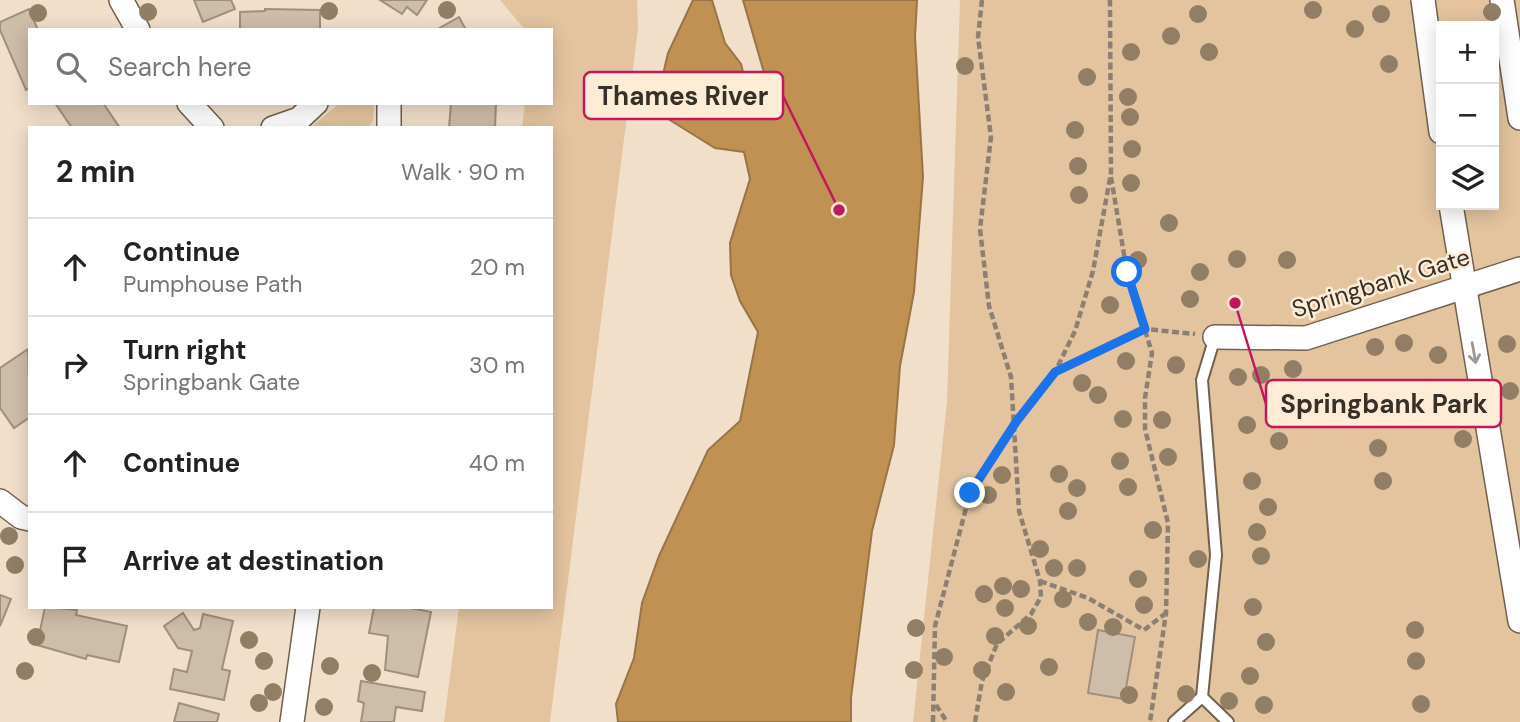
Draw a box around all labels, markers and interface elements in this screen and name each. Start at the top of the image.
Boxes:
map controls [1436,21,1499,210]
button: + [1436,21,1499,84]
search box [28,28,553,105]
icon: search [52,48,90,86]
text: Search here [108,50,251,84]
callout: Thames River [584,72,783,119]
text: Thames River [598,79,769,113]
button: − [1436,84,1499,147]
button: layers [1436,147,1499,210]
text: 2 min [56,152,135,191]
text: Walk · 90 m [401,157,525,187]
text: Continue [123,235,240,269]
street label: Springbank Gate [1288,241,1474,324]
icon: ahead [56,248,94,286]
text: 20 m [470,252,525,282]
route start [1111,256,1142,287]
text: Pumphouse Path [123,269,302,299]
text: Turn right [123,333,247,367]
one-way arrow [1468,341,1481,364]
icon: right [56,346,94,384]
text: 30 m [469,350,525,380]
text: Springbank Gate [123,367,300,397]
callout: Springbank Park [1266,380,1501,427]
text: Springbank Park [1280,387,1488,421]
icon: ahead [56,444,94,482]
text: Continue [123,446,240,480]
text: 40 m [469,448,525,478]
route end [954,477,985,508]
icon: arrive [56,542,94,580]
text: Arrive at destination [123,544,384,578]

